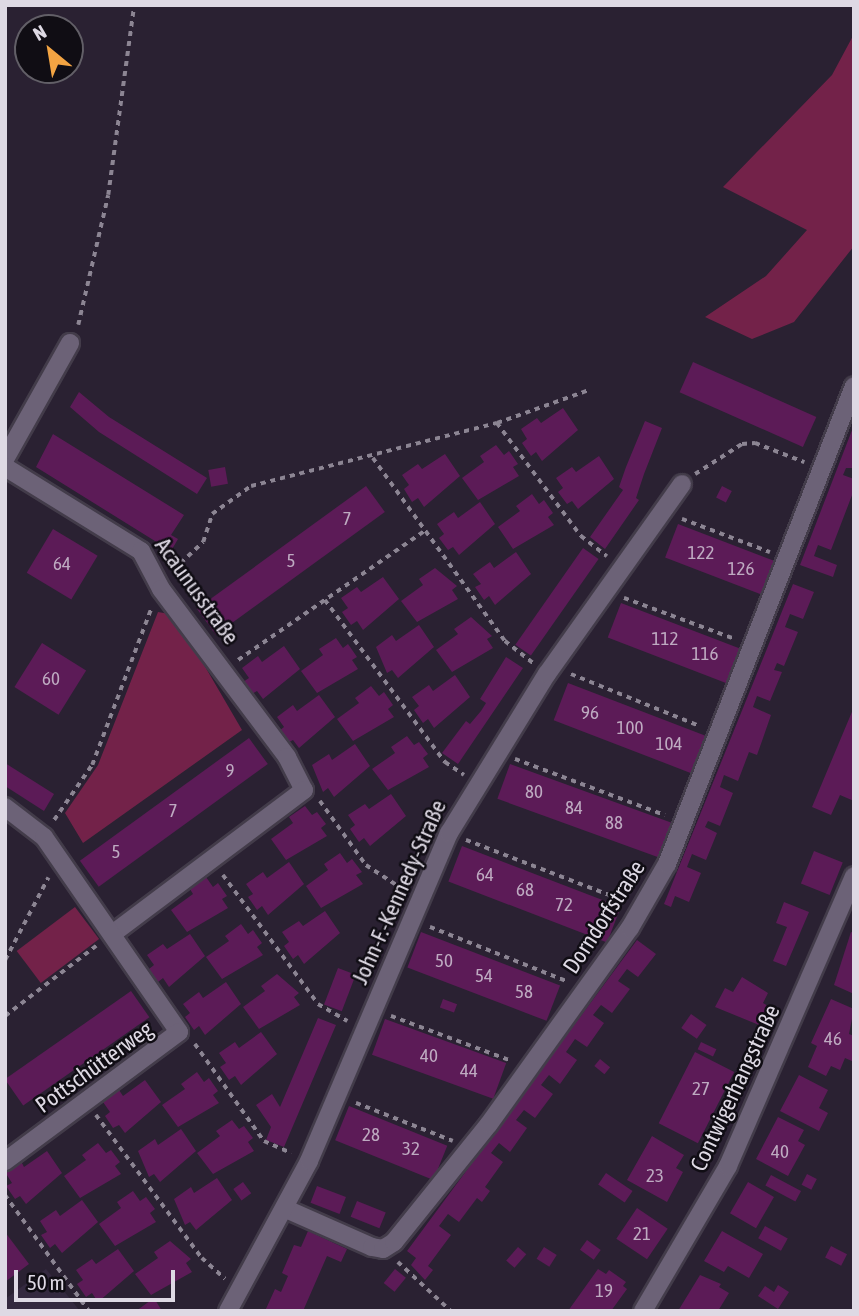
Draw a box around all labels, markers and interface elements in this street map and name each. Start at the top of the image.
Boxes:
north arrow [14,14,84,84]
text: N [29,20,50,45]
house number: 7 [343,508,351,530]
street label: Acaunusstraße [149,532,245,650]
house number: 122 [688,542,714,564]
house number: 5 [287,550,295,572]
house number: 64 [53,553,71,575]
house number: 126 [728,558,754,580]
house number: 112 [652,628,678,650]
house number: 116 [692,643,718,665]
house number: 60 [42,668,60,690]
house number: 96 [581,702,599,724]
house number: 100 [617,717,643,739]
house number: 104 [656,733,682,755]
house number: 9 [226,760,234,782]
house number: 80 [525,781,543,803]
street label: John-F.-Kennedy-Straße [346,796,452,988]
house number: 84 [565,797,583,819]
house number: 7 [169,800,177,822]
house number: 88 [605,812,623,834]
house number: 5 [112,841,120,863]
street label: Dorndorfstraße [557,855,651,979]
house number: 64 [476,864,494,886]
house number: 68 [516,879,534,901]
house number: 72 [555,894,573,916]
house number: 50 [435,950,453,972]
house number: 54 [475,965,493,987]
house number: 58 [515,981,533,1003]
street label: Contwigerhangstraße [684,1000,786,1176]
street label: Pottschütterweg [30,1015,158,1119]
house number: 46 [824,1028,842,1050]
house number: 40 [420,1045,438,1067]
house number: 44 [460,1060,478,1082]
house number: 27 [692,1078,710,1100]
house number: 28 [362,1124,380,1146]
house number: 32 [402,1138,420,1160]
house number: 40 [771,1141,789,1163]
house number: 23 [646,1165,664,1187]
house number: 21 [633,1223,651,1245]
scale bar [18,1256,178,1300]
text: 50 m [27,1270,65,1294]
house number: 19 [595,1280,613,1302]

